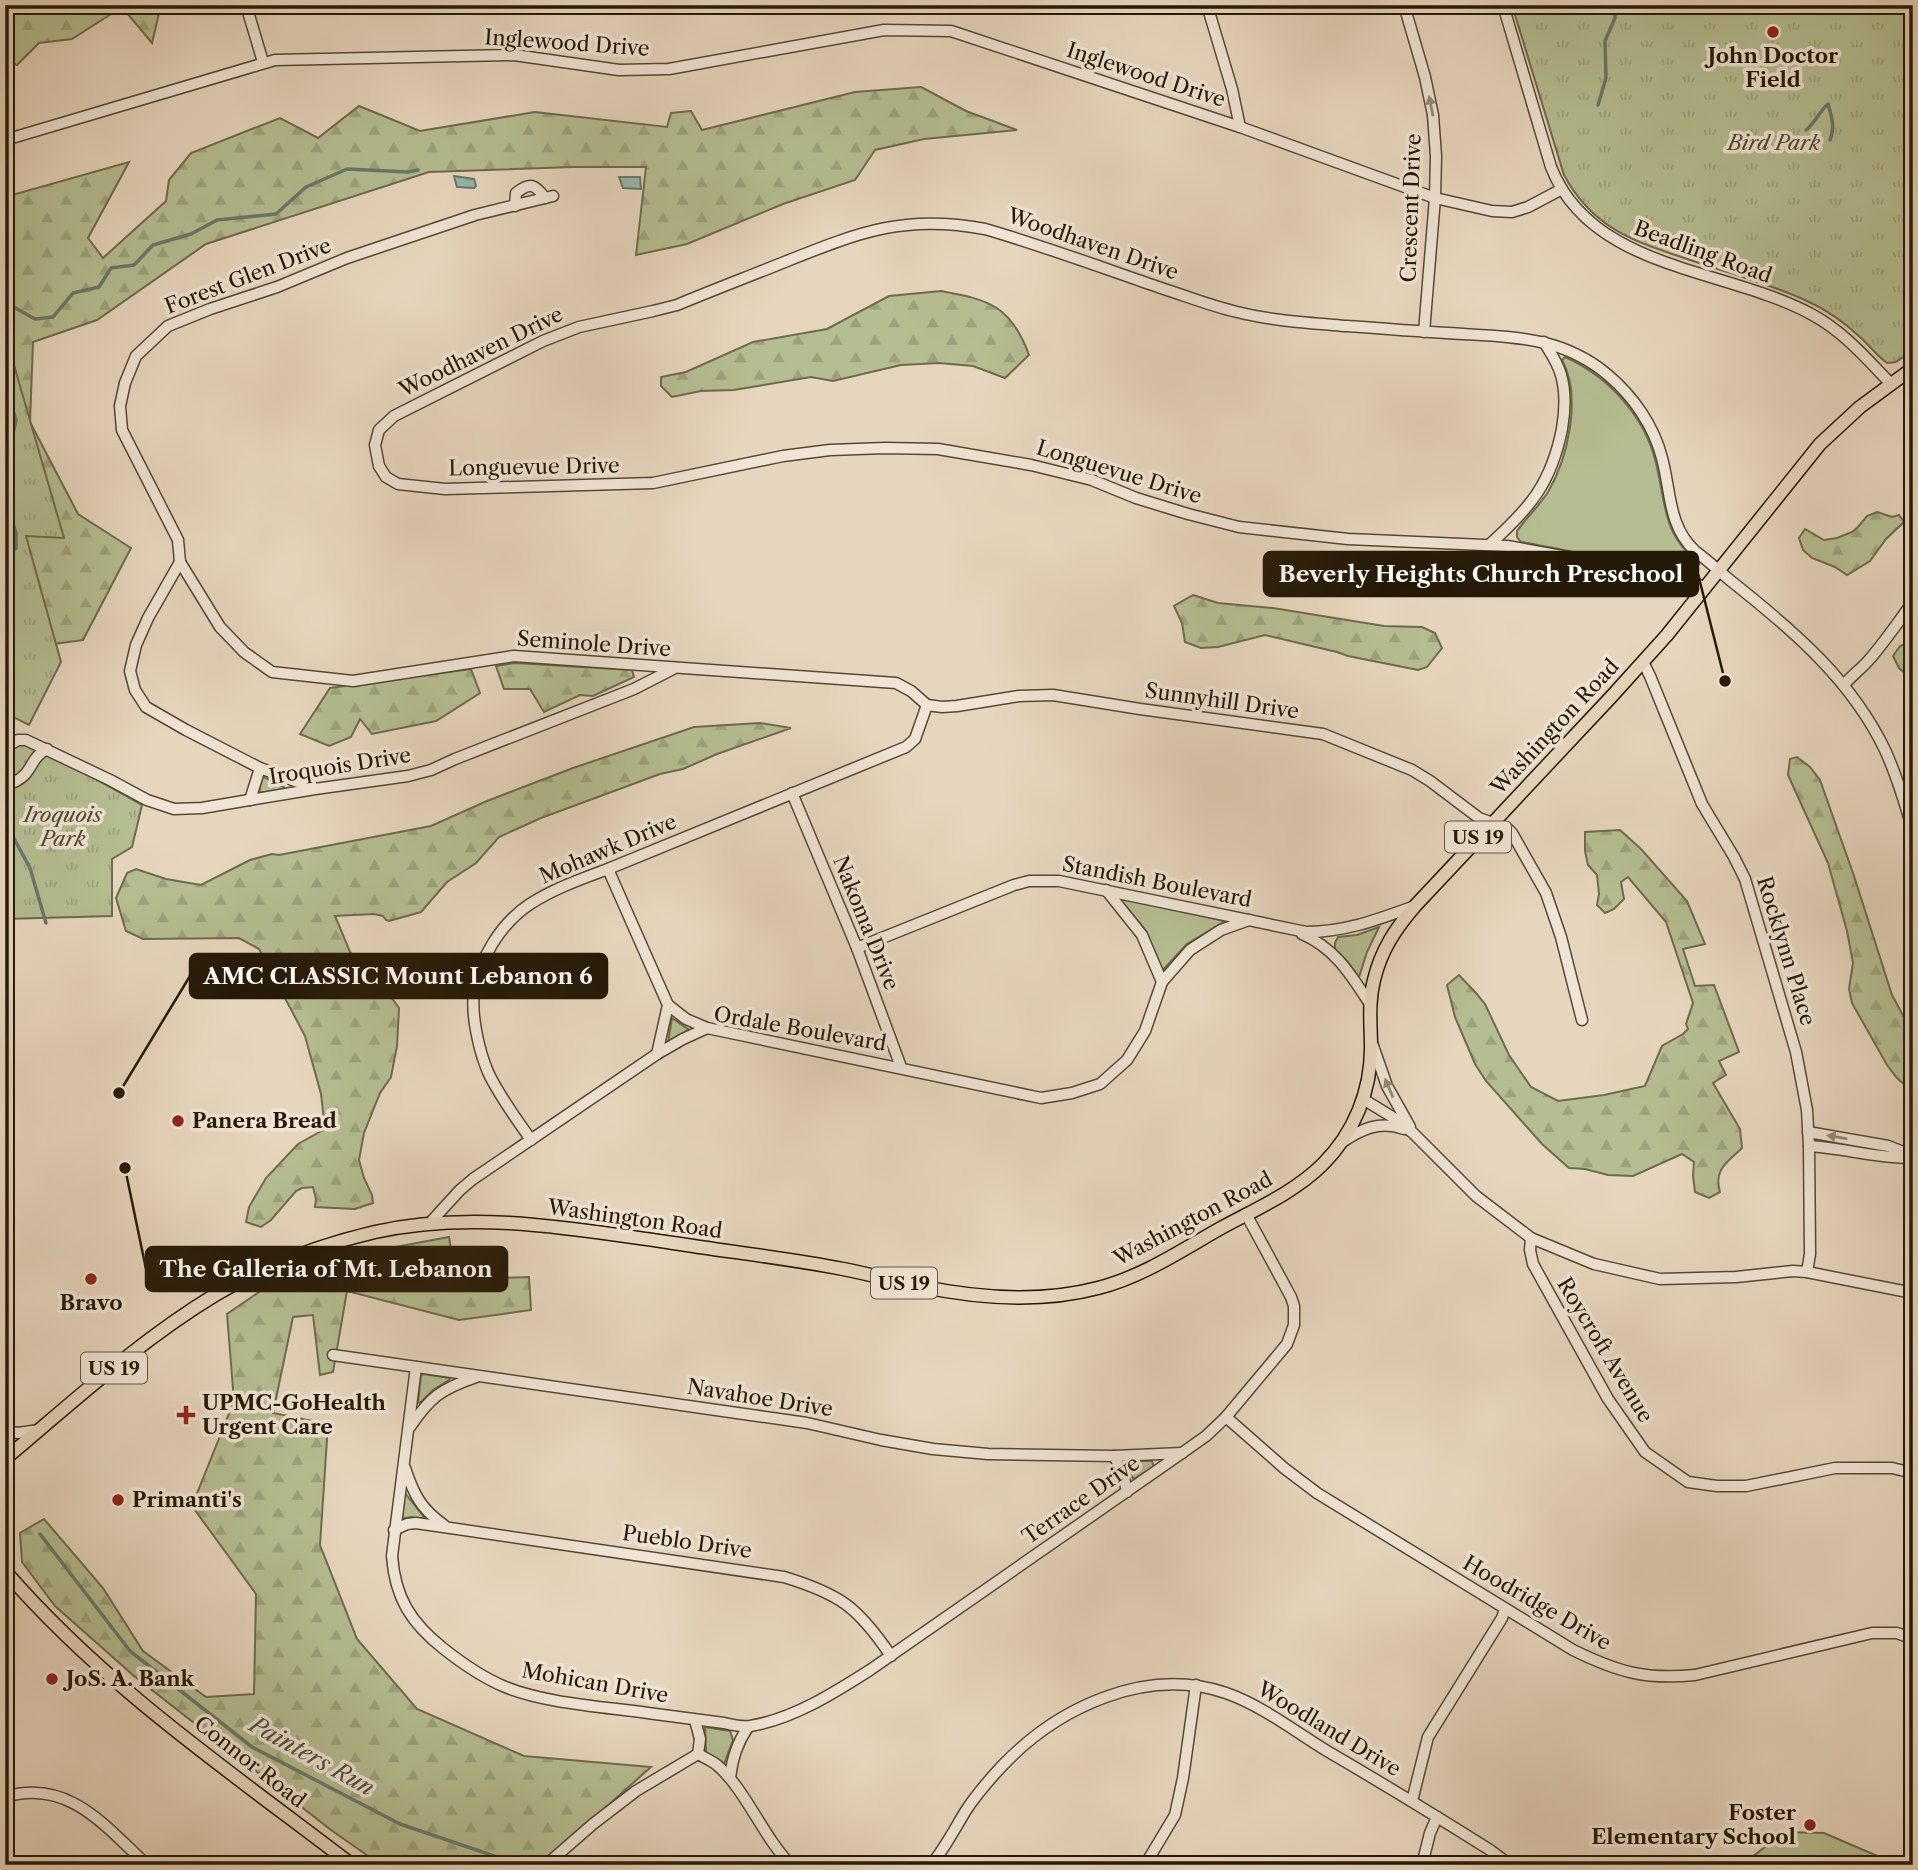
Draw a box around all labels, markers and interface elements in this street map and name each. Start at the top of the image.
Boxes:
street label: Inglewood Drive [484,24,650,61]
marker: John Doctor Field [1765,24,1781,40]
street label: Inglewood Drive [1064,37,1229,112]
place label: John Doctor Field [1704,43,1839,92]
one-way arrow [1426,95,1437,117]
park label: Bird Park [1726,130,1821,155]
street label: Crescent Drive [1395,133,1426,283]
street label: Woodhaven Drive [1003,202,1182,285]
street label: Beadling Road [1631,215,1776,288]
street label: Forest Glen Drive [161,232,335,319]
street label: Woodhaven Drive [394,301,567,403]
street label: Longuevue Drive [1034,435,1205,509]
street label: Longuevue Drive [448,453,620,480]
callout: Beverly Heights Church Preschool [1264,552,1698,596]
text: Beverly Heights Church Preschool [1279,560,1683,588]
street label: Seminole Drive [516,626,672,661]
street label: Washington Road [1485,654,1624,800]
street label: Sunnyhill Drive [1144,677,1301,724]
street label: Iroquois Drive [267,742,413,789]
park label: Iroquois Park [22,802,103,851]
street label: Mohawk Drive [536,808,680,889]
road number: US 19 [1445,822,1511,852]
street label: Standish Boulevard [1060,851,1254,912]
street label: Nakoma Drive [828,852,905,994]
street label: Rocklynn Place [1752,873,1821,1029]
callout: AMC CLASSIC Mount Lebanon 6 [190,954,607,998]
text: AMC CLASSIC Mount Lebanon 6 [202,962,593,990]
street label: Ordale Boulevard [712,1001,889,1056]
one-way arrow [1383,1077,1394,1098]
place label: Panera Bread [192,1108,337,1133]
marker: Panera Bread [170,1113,186,1129]
one-way arrow [1826,1131,1848,1142]
street label: Washington Road [1108,1166,1277,1271]
street label: Washington Road [545,1194,724,1243]
callout: The Galleria of Mt. Lebanon [146,1247,507,1291]
text: The Galleria of Mt. Lebanon [159,1255,493,1283]
road number: US 19 [871,1268,937,1298]
marker: Bravo [83,1271,99,1287]
street label: Roycroft Avenue [1552,1273,1659,1427]
place label: Bravo [59,1290,123,1315]
road number: US 19 [81,1352,147,1384]
street label: Navahoe Drive [685,1374,835,1421]
place label: UPMC-GoHealth Urgent Care [202,1390,386,1439]
marker: UPMC-GoHealth Urgent Care [176,1405,196,1425]
street label: Terrace Drive [1017,1450,1144,1549]
place label: Primanti's [132,1487,242,1512]
marker: Primanti's [110,1492,126,1508]
street label: Pueblo Drive [621,1520,753,1563]
street label: Hoodridge Drive [1459,1550,1616,1655]
street label: Mohican Drive [520,1657,670,1708]
place label: JoS. A. Bank [62,1666,196,1691]
marker: JoS. A. Bank [44,1671,60,1687]
street label: Woodland Drive [1252,1675,1406,1781]
water label: Painters Run [243,1709,379,1802]
street label: Connor Road [190,1710,311,1813]
place label: Foster Elementary School [1591,1800,1797,1849]
marker: Foster Elementary School [1802,1817,1818,1833]

